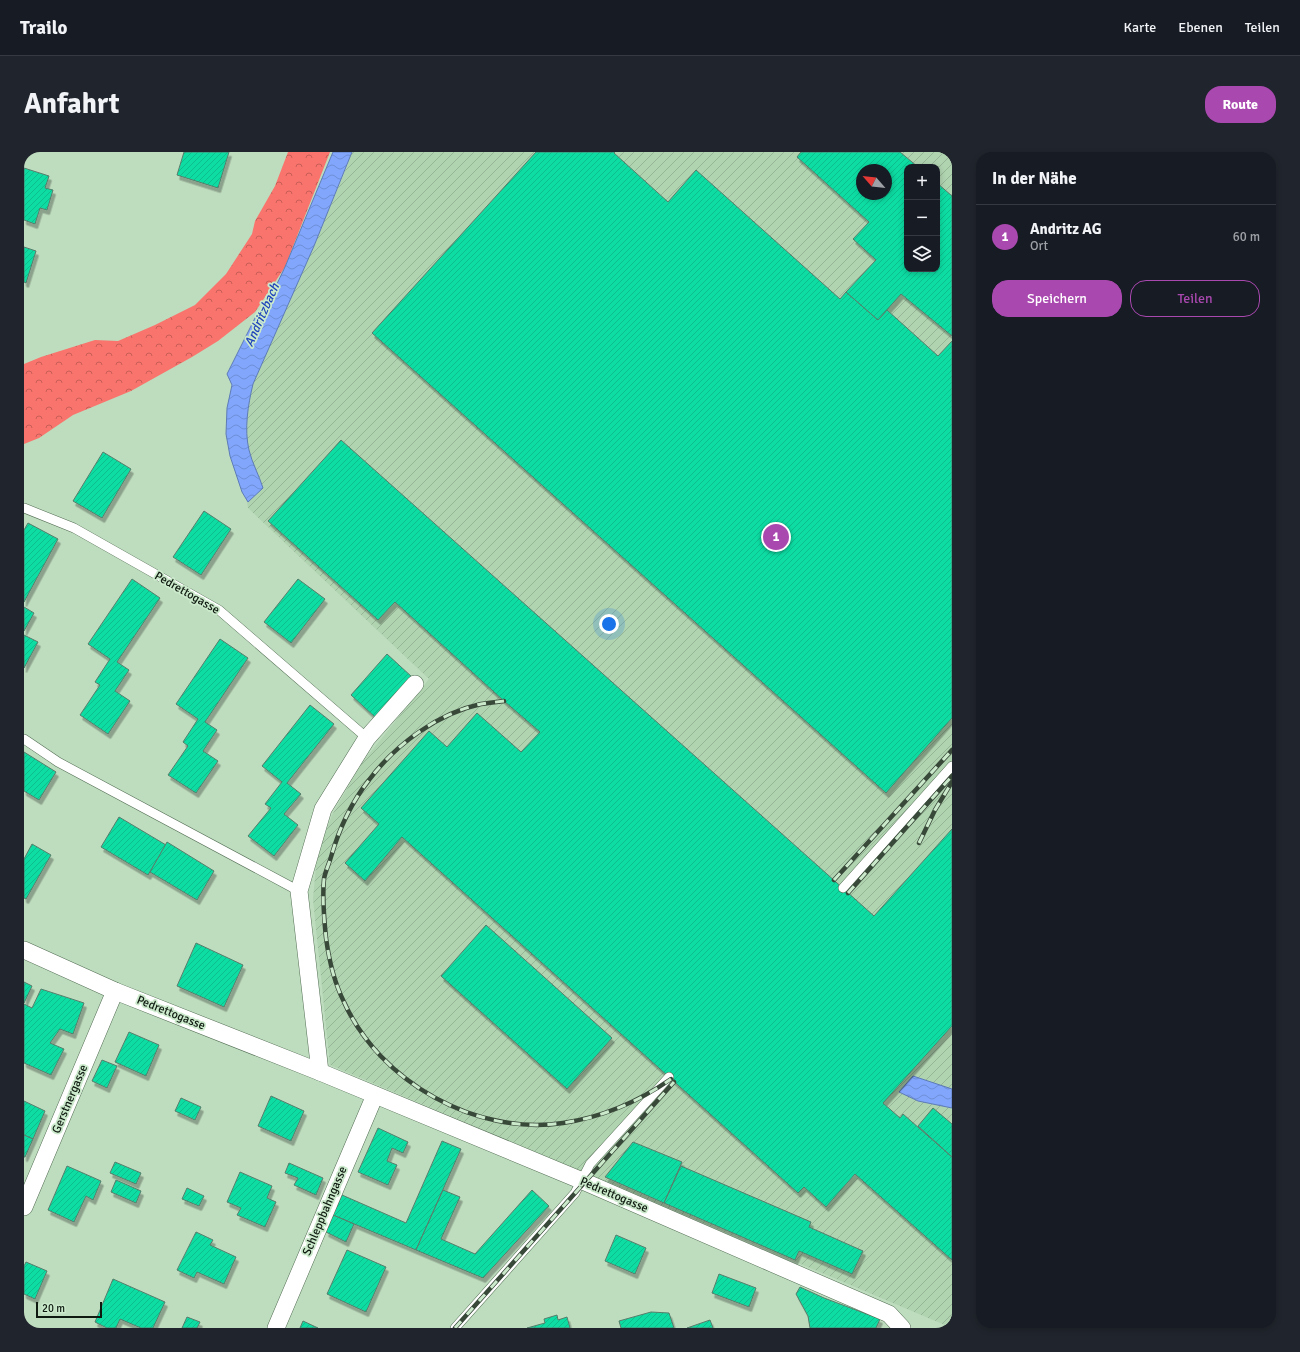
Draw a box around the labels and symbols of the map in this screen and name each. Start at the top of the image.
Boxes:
north arrow [856,164,892,200]
water label: Andritzbach [241,280,283,349]
pin: 1 [763,522,789,552]
street label: Pedrettogasse [152,568,222,618]
your location [599,614,619,634]
street label: Pedrettogasse [135,992,207,1034]
street label: Gerstnergasse [49,1062,91,1136]
street label: Schleppbahngasse [299,1164,351,1258]
street label: Pedrettogasse [578,1174,650,1216]
scale bar [36,1300,102,1319]

